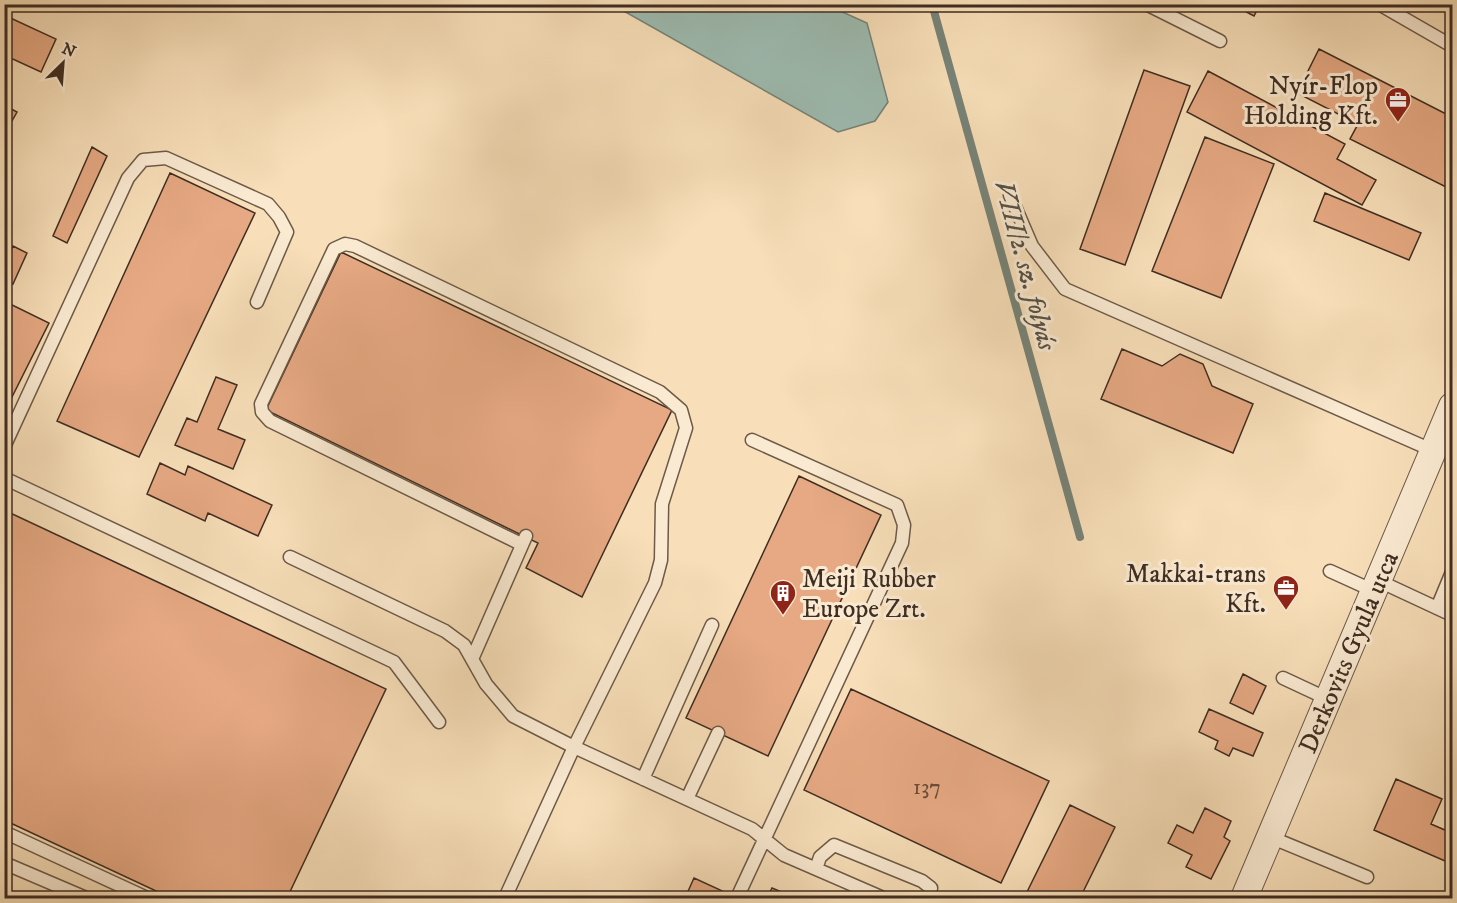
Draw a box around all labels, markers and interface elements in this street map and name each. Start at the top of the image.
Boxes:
north arrow [33,33,93,93]
text: N [59,38,79,62]
place label: Nyír-Flop Holding Kft. [1244,70,1378,133]
office icon: Nyír-Flop Holding Kft. [1383,85,1413,123]
water label: VIII/2. sz. folyás [986,176,1064,355]
street label: Derkovits Gyula utca [1292,547,1407,759]
place label: Makkai-trans Kft. [1126,558,1266,621]
place label: Meiji Rubber Europe Zrt. [802,563,936,626]
office icon: Makkai-trans Kft. [1271,573,1301,611]
building icon: Meiji Rubber Europe Zrt. [768,578,798,616]
house number: 137 [913,774,941,801]

